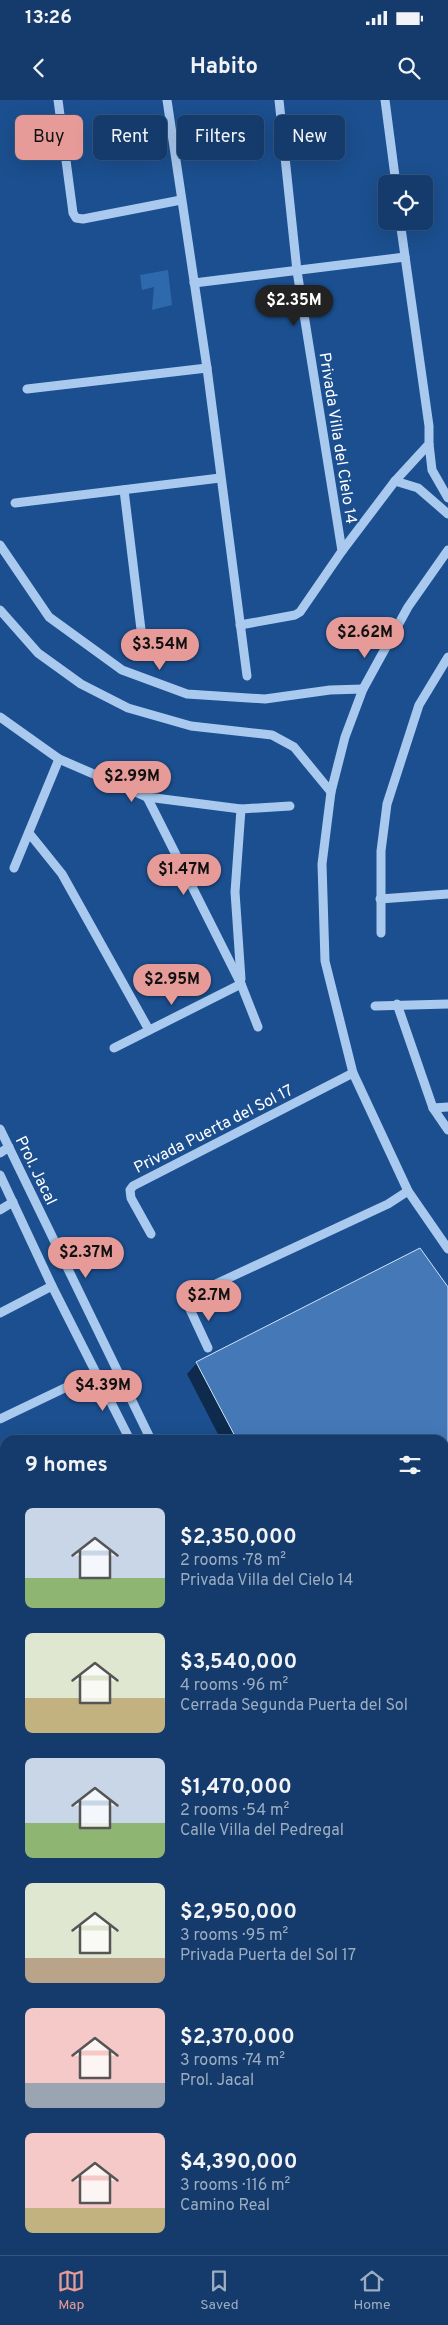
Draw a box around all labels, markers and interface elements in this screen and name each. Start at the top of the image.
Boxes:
text: 13:26 [25,6,72,30]
icon: back [25,54,53,82]
text: Habito [190,54,258,81]
icon: search [395,54,423,82]
chip: Buy [15,115,83,160]
chip: Rent [93,115,167,160]
chip: Filters [177,115,264,160]
chip: New [274,115,345,160]
map controls [378,175,433,230]
button: locate [378,175,433,230]
pin: $2.35M [253,284,335,327]
text: $2.35M [266,291,322,311]
street label: Privada Villa del Cielo 14 [314,351,360,526]
pin: $2.62M [324,616,406,659]
text: $2.62M [337,623,393,643]
pin: $3.54M [119,628,201,671]
text: $3.54M [132,635,188,655]
pin: $2.99M [91,760,173,803]
text: $2.99M [104,767,160,787]
pin: $1.47M [143,854,225,896]
text: $1.47M [158,860,210,880]
pin: $2.95M [131,964,213,1006]
text: $2.95M [144,970,200,990]
street label: Privada Puerta del Sol 17 [131,1081,297,1179]
street label: Prol. Jacal [10,1133,60,1209]
pin: $2.37M [45,1236,127,1279]
text: $2.37M [59,1243,113,1263]
pin: $2.7M [174,1280,244,1322]
text: $2.7M [187,1286,231,1306]
pin: $4.39M [62,1370,144,1412]
text: $4.39M [75,1376,131,1396]
icon: filters [396,1451,424,1479]
text: 9 homes [25,1452,108,1479]
text: $2,350,000 [180,1524,297,1551]
icon: home [65,1528,125,1588]
text: 2 rooms · 78 m² [180,1551,286,1571]
text: Privada Villa del Cielo 14 [180,1571,353,1591]
text: $3,540,000 [180,1649,297,1676]
icon: home [65,1653,125,1713]
text: 4 rooms · 96 m² [180,1676,288,1696]
text: Cerrada Segunda Puerta del Sol [180,1696,408,1716]
text: $1,470,000 [180,1774,292,1801]
icon: home [65,1778,125,1838]
text: 2 rooms · 54 m² [180,1801,289,1821]
text: Calle Villa del Pedregal [180,1821,344,1841]
text: $2,950,000 [180,1899,297,1926]
icon: home [65,1903,125,1963]
text: 3 rooms · 95 m² [180,1926,288,1946]
text: Privada Puerta del Sol 17 [180,1946,356,1966]
text: $2,370,000 [180,2024,295,2051]
icon: home [65,2028,125,2088]
text: 3 rooms · 74 m² [180,2051,285,2071]
text: Prol. Jacal [180,2071,254,2091]
text: $4,390,000 [180,2149,298,2176]
icon: home [65,2153,125,2213]
text: 3 rooms · 116 m² [180,2176,290,2196]
text: Camino Real [180,2196,270,2216]
tab: Map [57,2267,85,2314]
tab: Saved [200,2267,239,2314]
tab: Home [353,2267,391,2314]

